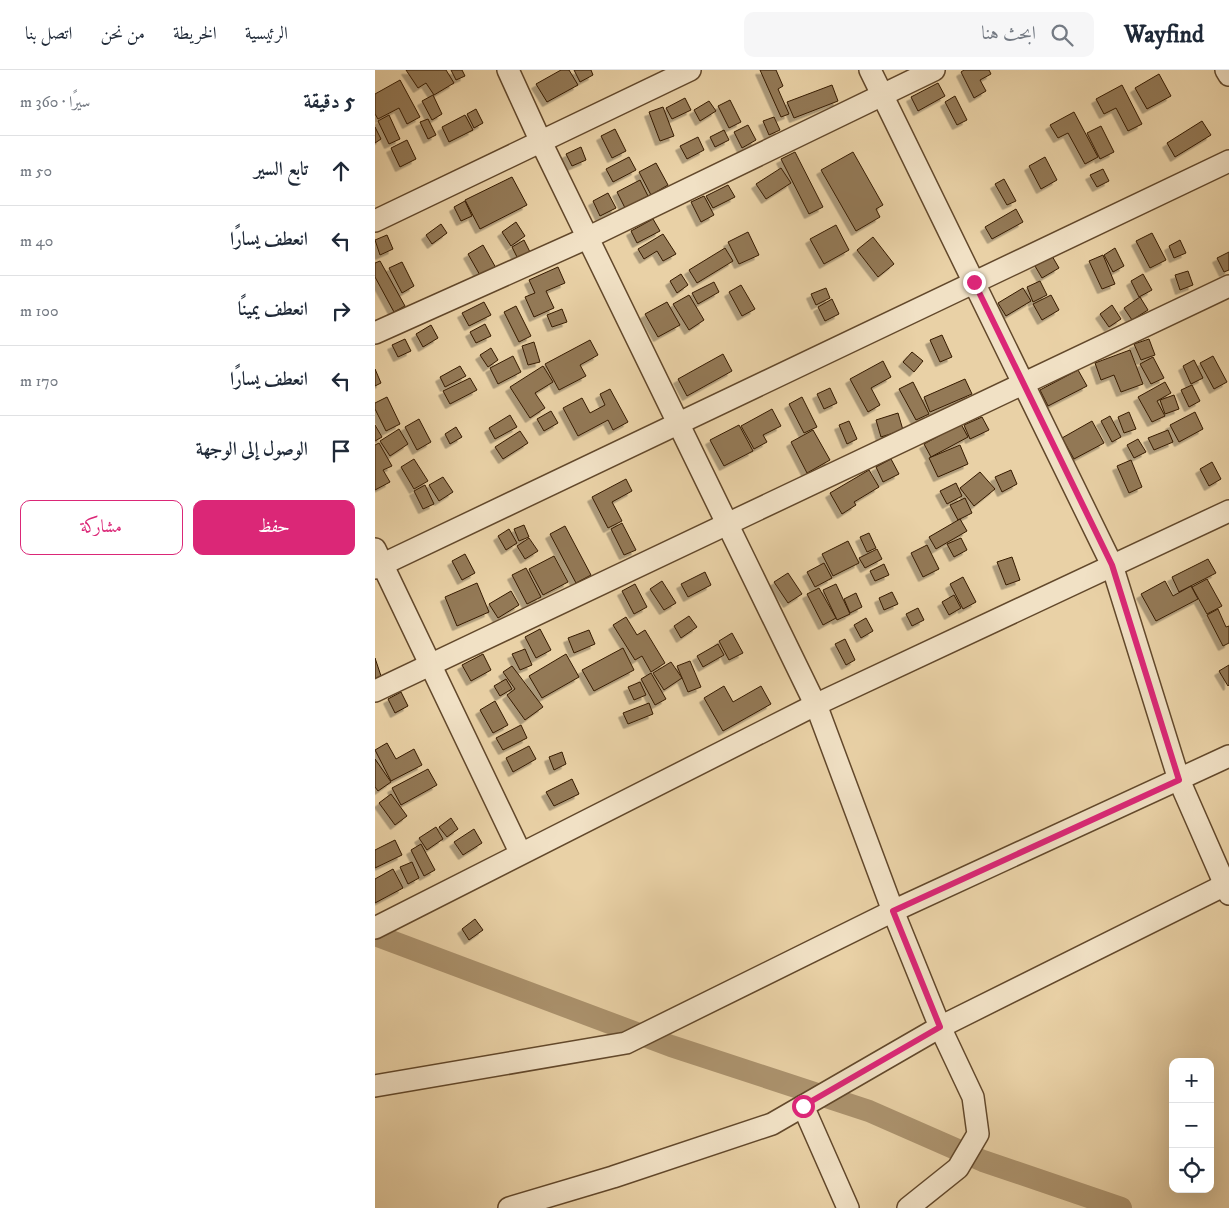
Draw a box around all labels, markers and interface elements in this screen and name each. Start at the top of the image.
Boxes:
search box [744,12,1094,57]
text: Wayfind [1124,20,1204,50]
icon: search [1048,21,1076,49]
text: ابحث هنا [981,22,1036,45]
text: اتصل بنا [25,23,72,45]
text: من نحن [100,23,145,45]
text: الخريطة [173,23,217,45]
text: الرئيسية [245,23,288,45]
text: 5 دقيقة [303,89,355,115]
text: سيرًا · 360 m [20,92,90,112]
icon: ahead [327,157,355,185]
text: تابع السير [254,158,308,181]
text: 50 m [20,161,52,181]
icon: left [327,227,355,255]
text: انعطف يسارًا [230,228,308,251]
text: 40 m [20,231,53,251]
route end [963,271,986,294]
icon: right [327,297,355,325]
text: انعطف يمينًا [238,298,308,321]
text: 100 m [20,301,59,321]
icon: left [327,367,355,395]
text: انعطف يسارًا [230,368,308,391]
text: 170 m [20,371,58,391]
icon: arrive [327,437,355,465]
text: الوصول إلى الوجهة [196,438,308,461]
button: مشاركة [20,500,183,555]
button: حفظ [193,500,355,555]
map controls [1169,1058,1214,1193]
button: + [1169,1058,1214,1103]
route start [792,1095,815,1118]
button: − [1169,1103,1214,1148]
button: locate [1169,1148,1214,1193]

